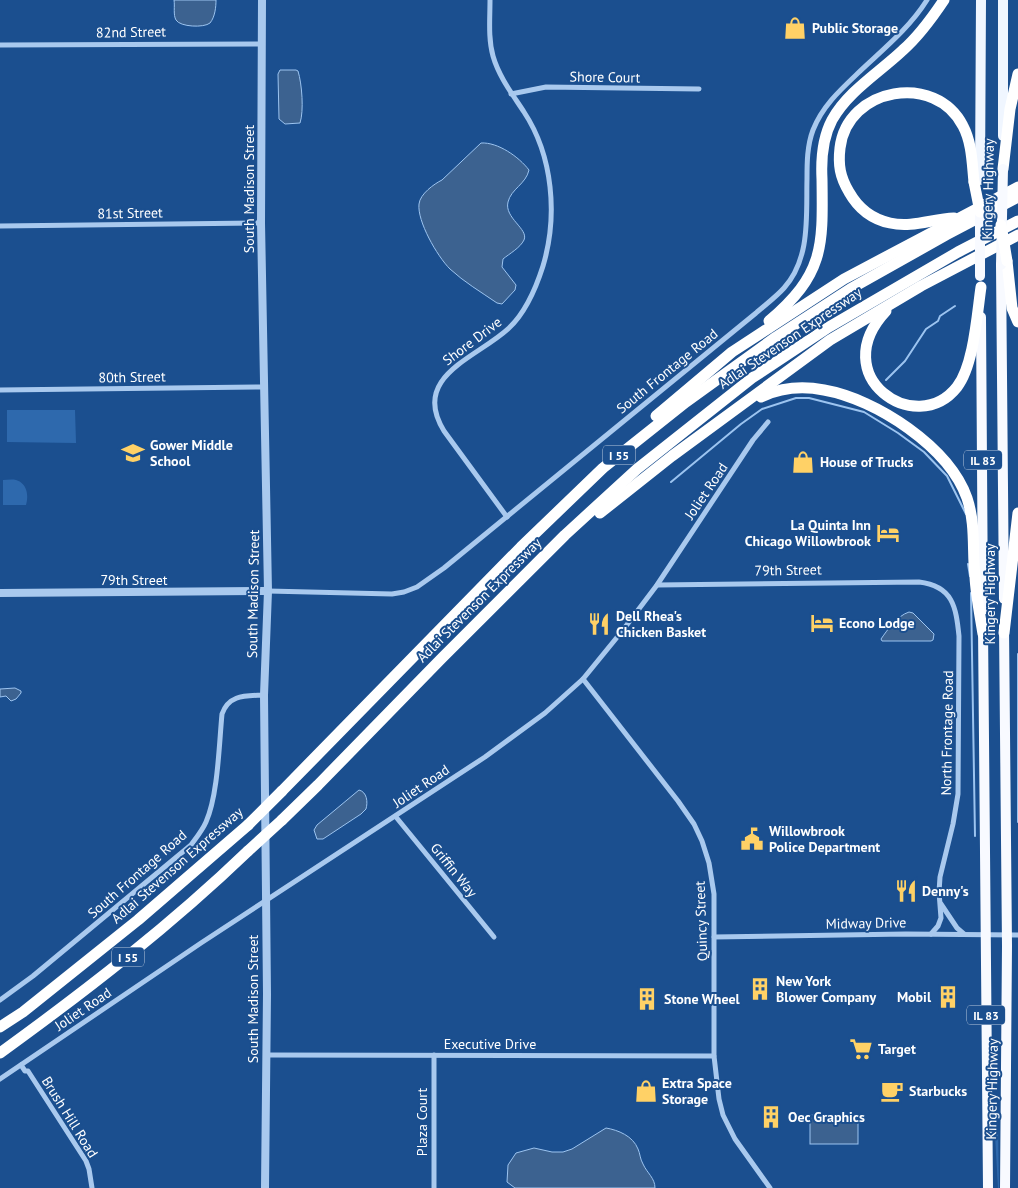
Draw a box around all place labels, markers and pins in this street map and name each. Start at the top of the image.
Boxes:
shop icon: Public Storage [782,15,808,41]
place label: Public Storage [812,19,898,37]
place label: Gower Middle School [150,436,233,470]
school or university icon: Gower Middle School [120,440,146,466]
shop icon: House of Trucks [790,449,816,475]
place label: House of Trucks [820,453,913,471]
place label: La Quinta Inn Chicago Willowbrook [745,516,871,550]
hotel icon: La Quinta Inn Chicago Willowbrook [875,520,901,546]
place label: Dell Rhea's Chicken Basket [616,607,706,641]
hotel icon: Econo Lodge [809,610,835,636]
restaurant icon: Dell Rhea's Chicken Basket [586,611,612,637]
place label: Econo Lodge [839,614,915,632]
place label: Willowbrook Police Department [769,822,880,856]
public building icon: Willowbrook Police Department [739,826,765,852]
restaurant icon: Denny's [893,878,919,904]
place label: Denny's [922,882,969,900]
place label: New York Blower Company [776,972,876,1006]
building icon: New York Blower Company [747,976,773,1002]
building icon: Mobil [935,984,961,1010]
building icon: Stone Wheel [634,986,660,1012]
place label: Mobil [897,988,932,1006]
place label: Stone Wheel [664,990,741,1008]
supermarket icon: Target [848,1036,874,1062]
place label: Target [878,1040,916,1058]
place label: Extra Space Storage [662,1074,732,1108]
shop icon: Extra Space Storage [633,1078,659,1104]
cafe icon: Starbucks [879,1078,905,1104]
place label: Starbucks [909,1082,967,1100]
building icon: Oec Graphics [758,1104,784,1130]
place label: Oec Graphics [788,1108,865,1126]

